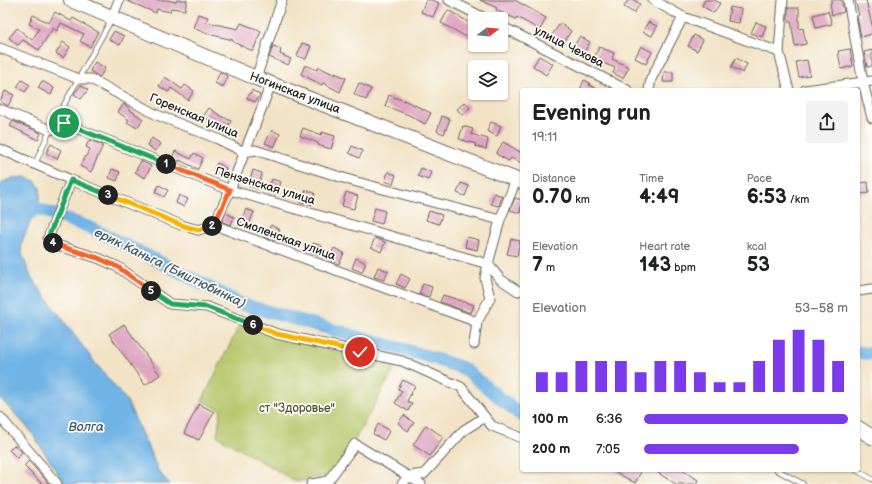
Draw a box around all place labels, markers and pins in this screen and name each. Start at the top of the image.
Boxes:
pin [47,106,81,140]
pin: 1 [156,154,176,174]
pin: 3 [98,185,118,205]
pin: 2 [202,216,222,236]
pin: 4 [43,233,63,253]
pin: 5 [141,281,161,301]
pin: 6 [243,315,263,335]
pin [343,335,377,369]

